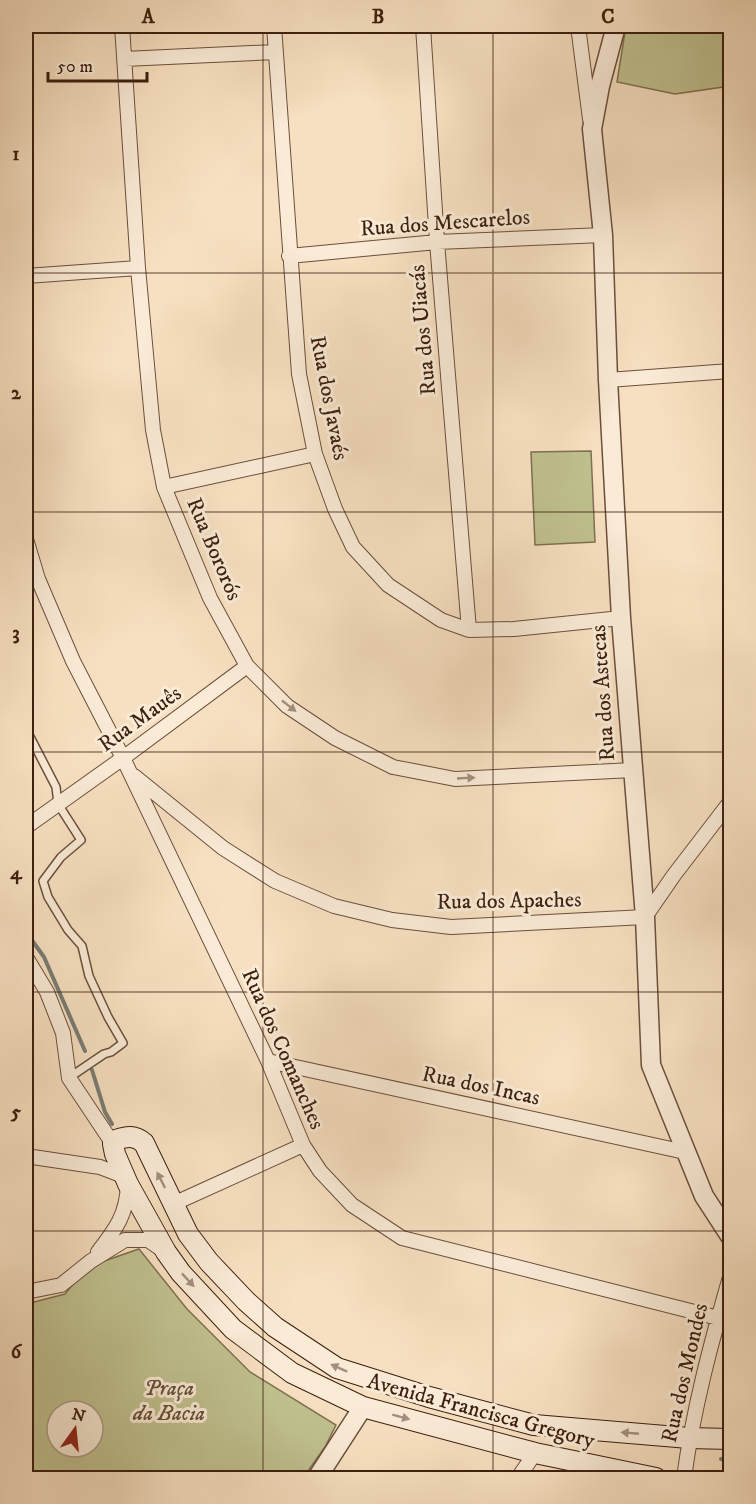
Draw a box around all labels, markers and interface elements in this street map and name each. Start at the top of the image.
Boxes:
text: A [141,5,156,30]
text: B [372,5,384,30]
text: C [601,5,615,30]
scale bar [48,45,147,83]
text: 50 m [57,56,93,78]
text: 1 [12,142,20,167]
street label: Rua dos Mescarelos [359,204,531,242]
street label: Rua dos Uiacás [404,264,442,396]
street label: Rua dos Javaés [304,334,354,462]
text: 2 [11,381,22,406]
street label: Rua Bororós [180,494,248,604]
text: 3 [12,621,20,646]
street label: Rua dos Astecas [585,624,621,762]
street label: Rua Mauês [93,680,187,758]
one-way arrow [281,700,297,712]
one-way arrow [457,774,476,783]
text: 4 [10,861,23,886]
street label: Rua dos Apaches [436,886,582,916]
street label: Rua dos Comanches [235,964,331,1134]
street label: Rua dos Incas [420,1060,542,1112]
text: 5 [10,1100,21,1125]
one-way arrow [156,1171,166,1188]
one-way arrow [180,1273,194,1287]
street label: Rua dos Mondes [656,1301,714,1445]
text: 6 [11,1340,23,1365]
one-way arrow [331,1363,348,1372]
street label: Avenida Francisca Gregory [364,1368,598,1455]
park label: Praça da Bacia [132,1375,205,1427]
north arrow [45,1399,105,1459]
text: N [70,1404,88,1427]
one-way arrow [392,1413,410,1423]
one-way arrow [621,1429,640,1438]

